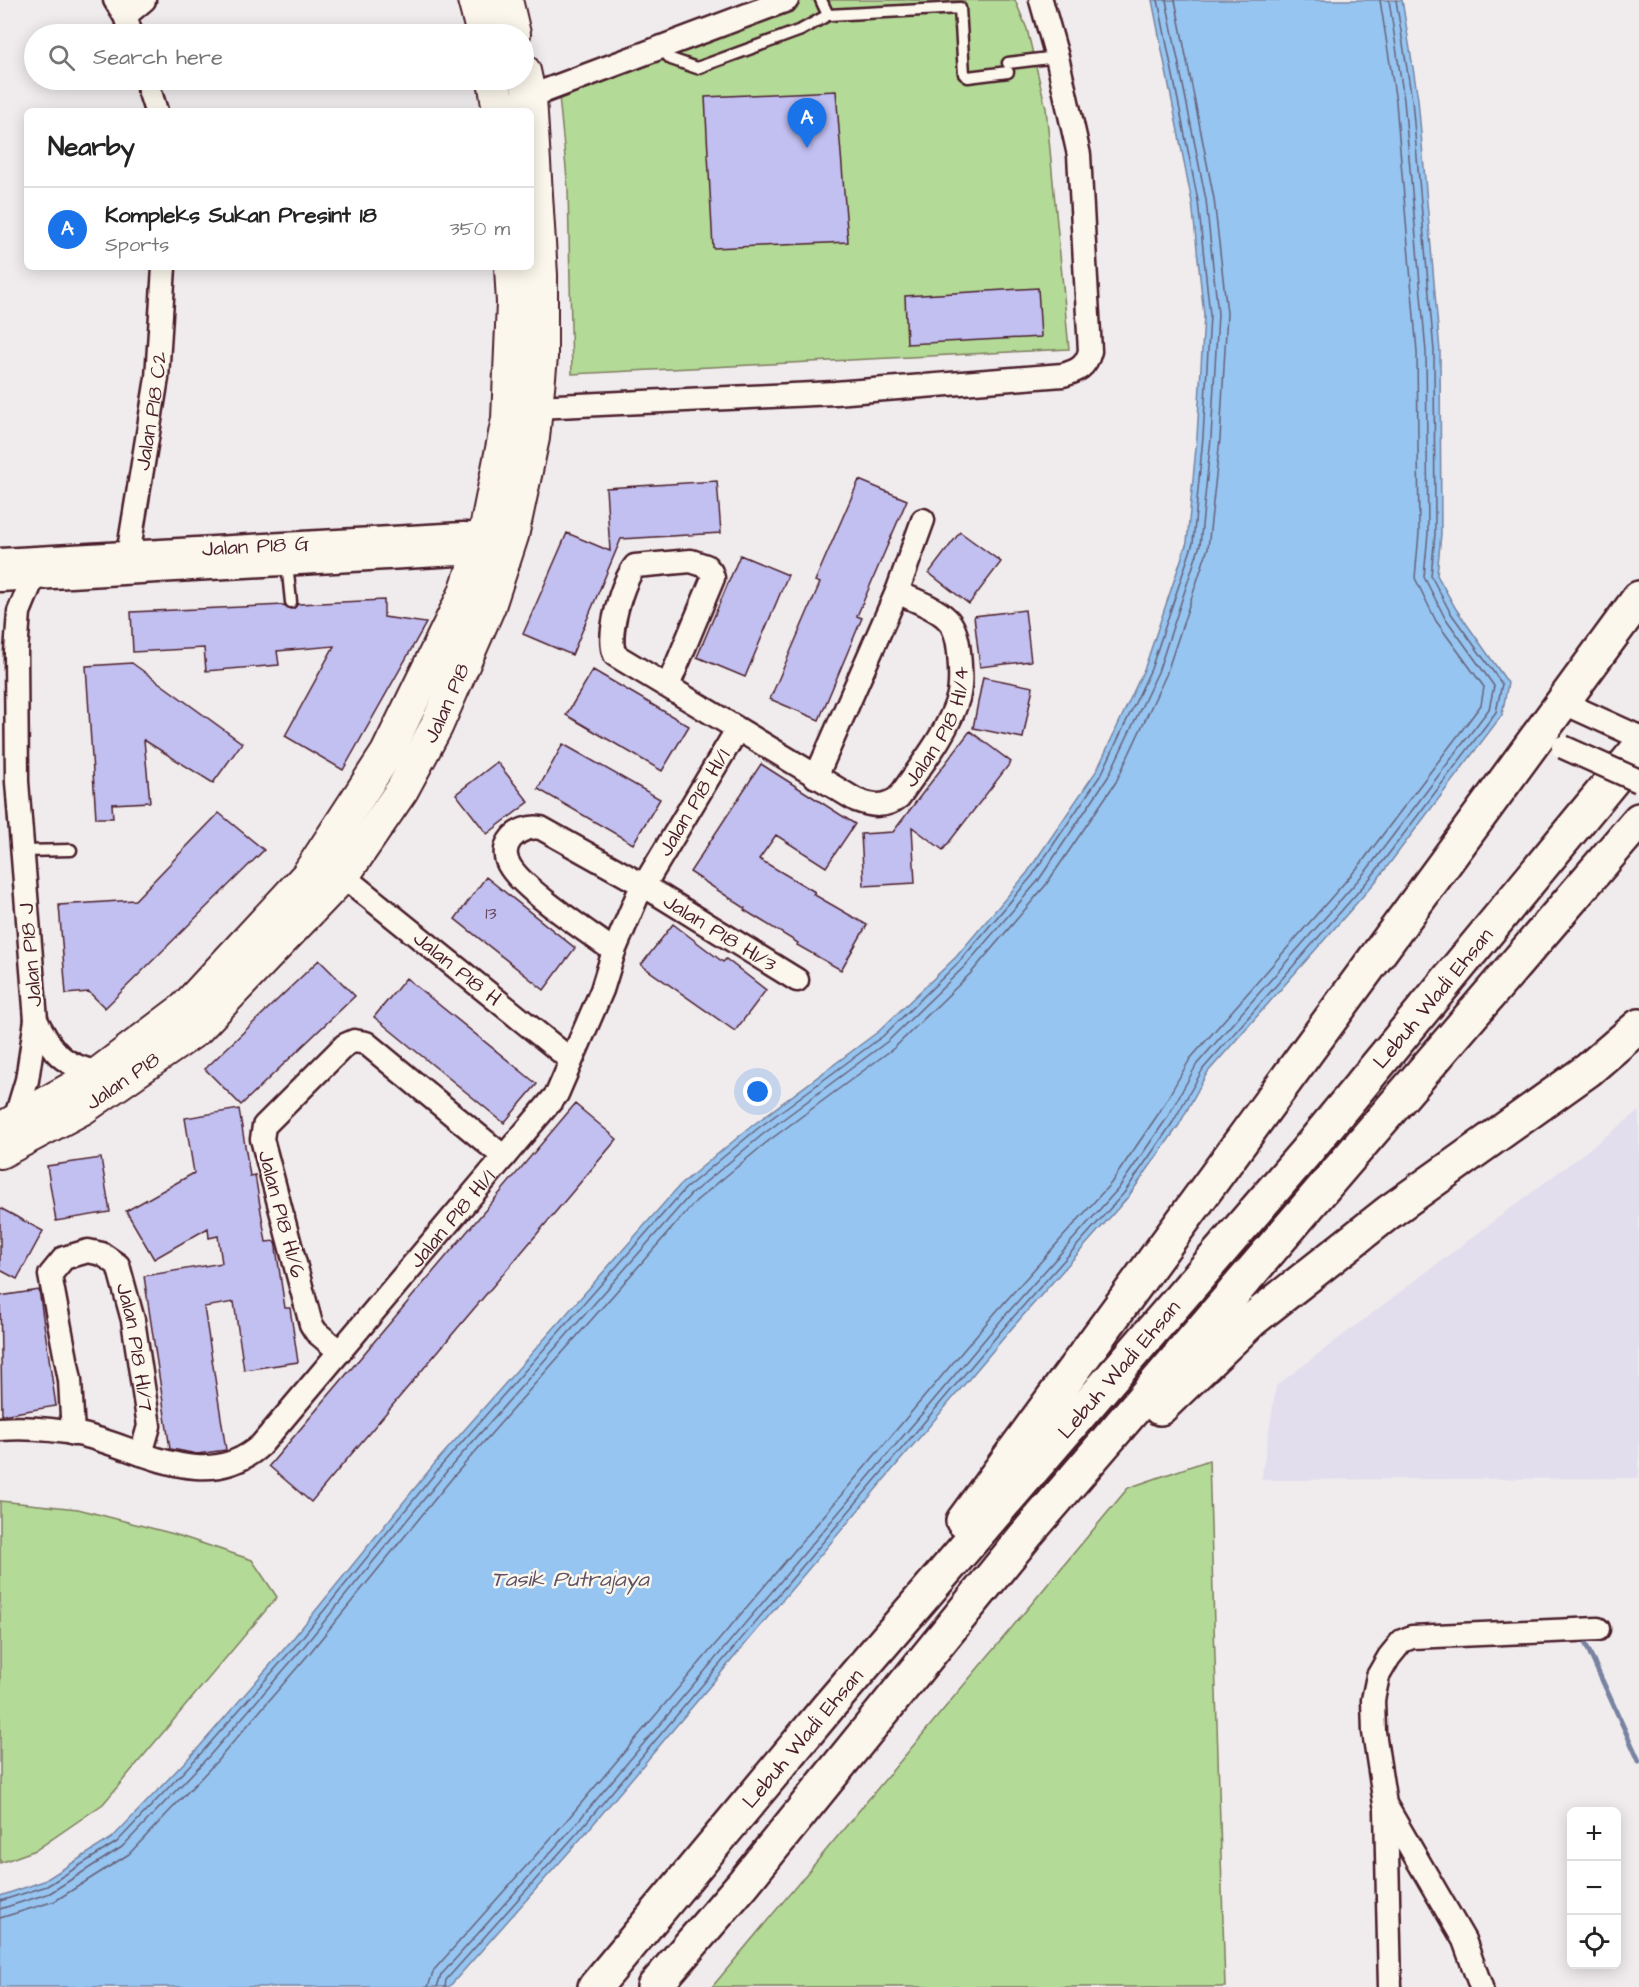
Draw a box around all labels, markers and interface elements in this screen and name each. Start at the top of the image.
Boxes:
search box [24,24,534,90]
icon: search [45,41,78,74]
text: Search here [93,42,223,73]
pin: A [788,98,826,148]
text: Nearby [48,129,135,165]
text: Kompleks Sukan Presint 18 [105,200,377,231]
text: A [61,215,74,243]
text: 350 m [449,215,510,243]
text: Sports [105,231,169,259]
street label: Jalan P18 C2 [128,351,174,472]
street label: Jalan P18 G [201,529,311,564]
street label: Jalan P18 [416,659,477,748]
street label: Jalan P18 H1/4 [896,666,976,793]
street label: Jalan P18 H1/1 [651,743,738,862]
street label: Jalan P18 H1/3 [657,887,782,979]
house number: 13 [485,901,497,926]
street label: Jalan P18 J [12,902,49,1008]
street label: Lebuh Wadi Ehsan [1366,922,1500,1075]
street label: Jalan P18 H [407,924,507,1013]
street label: Jalan P18 [80,1045,166,1117]
your location [743,1077,772,1106]
street label: Jalan P18 H1/6 [251,1147,312,1281]
street label: Jalan P18 H1/1 [402,1163,502,1274]
street label: Jalan P18 H1/7 [108,1280,161,1414]
street label: Lebuh Wadi Ehsan [1051,1294,1187,1445]
water label: Tasik Putrajaya [491,1564,650,1596]
street label: Lebuh Wadi Ehsan [736,1662,870,1815]
map controls [1567,1807,1621,1969]
button: + [1567,1807,1621,1861]
button: − [1567,1861,1621,1915]
button: locate [1567,1915,1621,1969]

